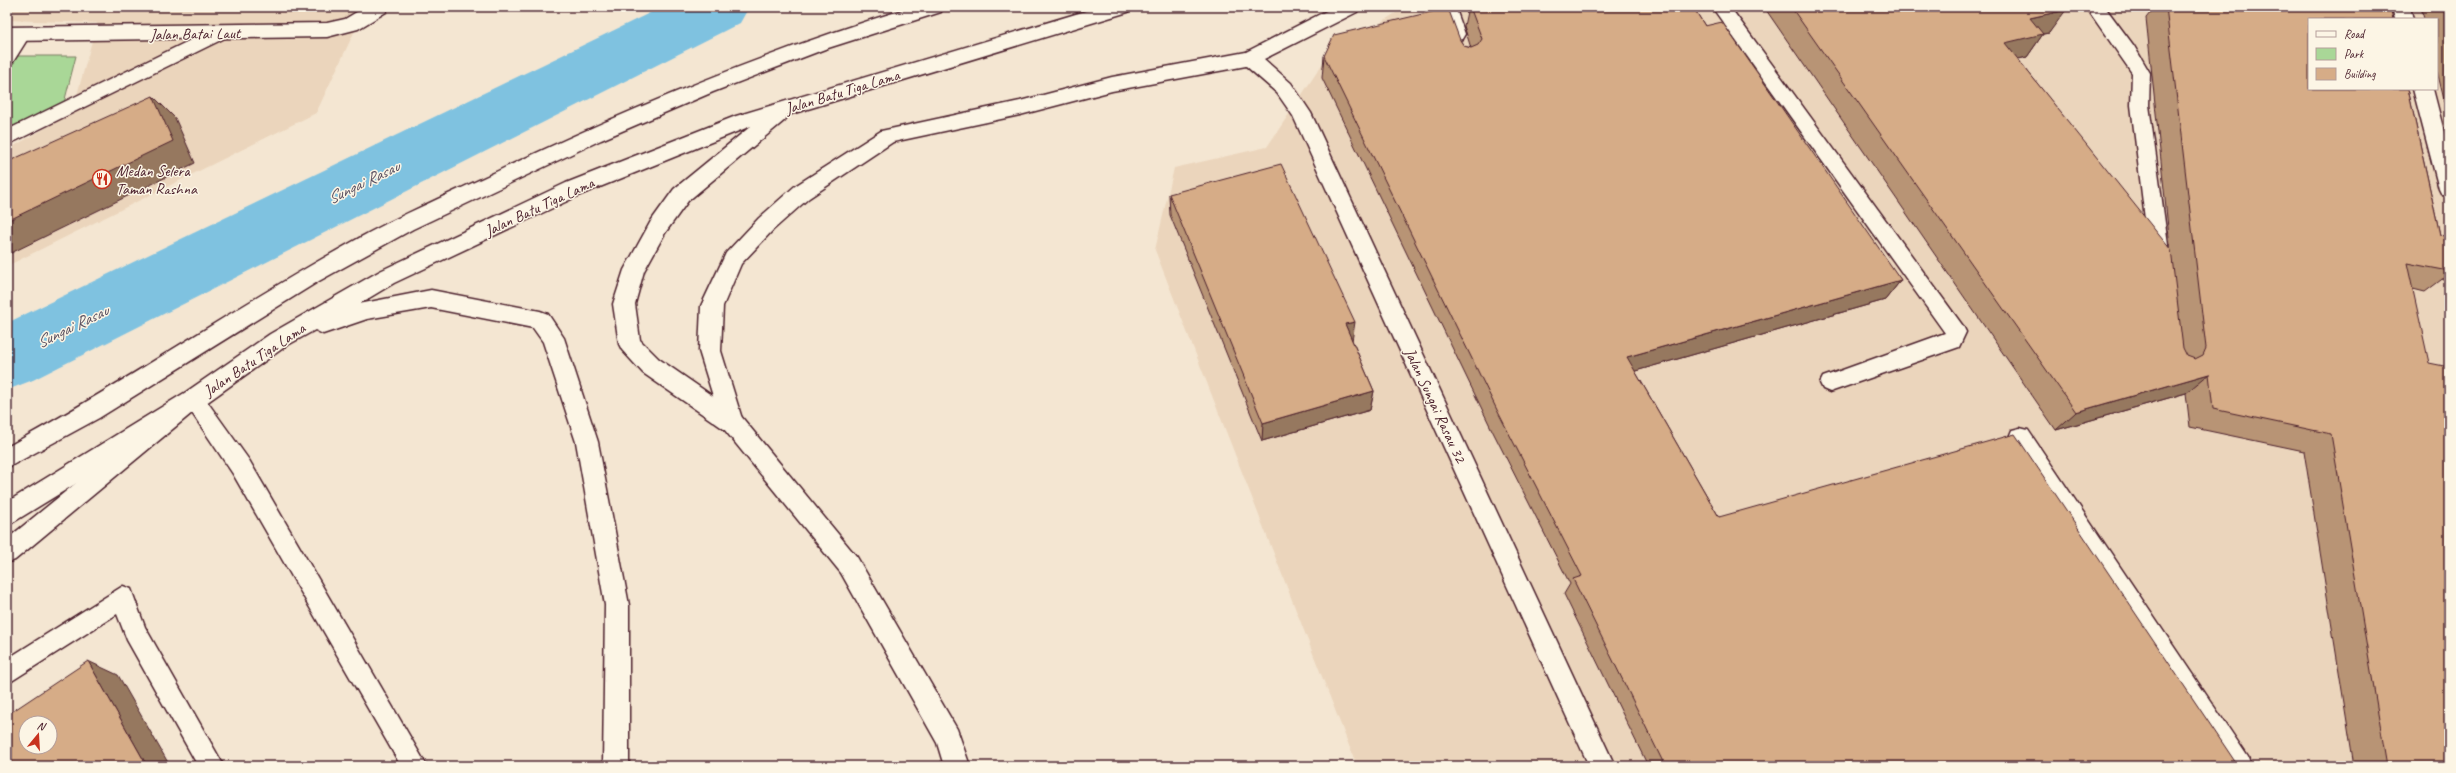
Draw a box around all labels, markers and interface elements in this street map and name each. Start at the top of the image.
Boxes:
legend [2308,18,2438,90]
street label: Jalan Batai Laut [149,23,242,45]
text: Road [2344,26,2366,42]
text: Park [2344,46,2365,62]
street label: Jalan Batu Tiga Lama [782,65,903,119]
text: Building [2344,66,2376,82]
water label: Sungai Rasau [324,155,405,209]
place label: Medan Selera Taman Rashna [116,161,198,199]
restaurant icon: Medan Selera Taman Rashna [91,168,113,190]
street label: Jalan Batu Tiga Lama [481,172,599,241]
water label: Sungai Rasau [33,299,114,353]
street label: Jalan Batu Tiga Lama [199,318,310,402]
street label: Jalan Sungai Rasau 32 [1399,344,1471,467]
north arrow [18,715,58,755]
text: N [36,718,49,734]

